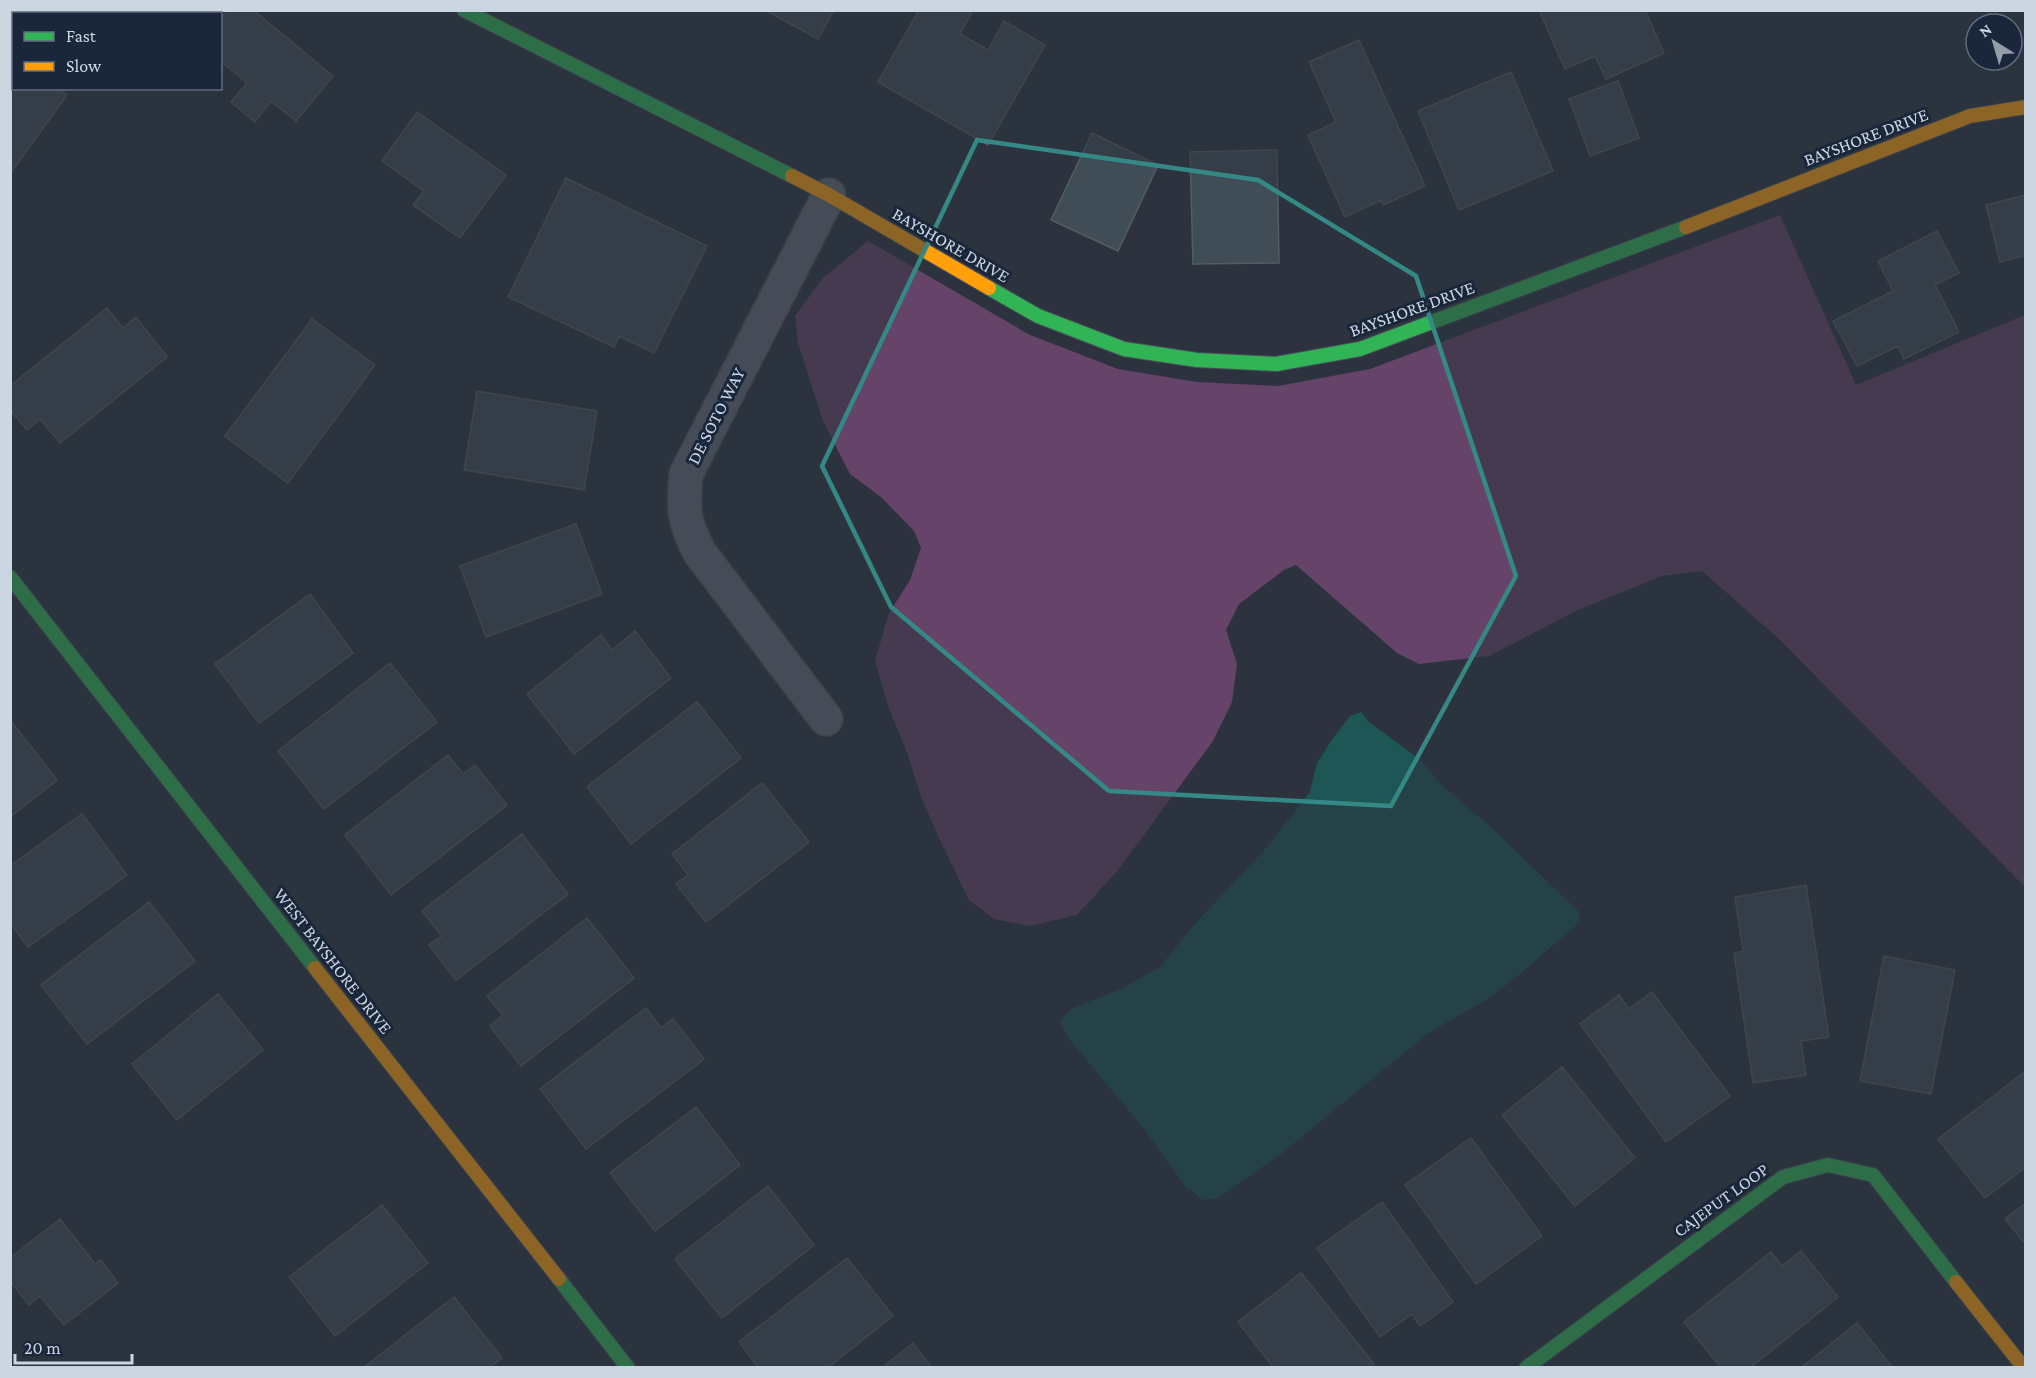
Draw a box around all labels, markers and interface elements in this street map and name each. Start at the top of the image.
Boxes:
legend [12,12,222,90]
north arrow [1964,12,2024,72]
text: N [1976,20,1995,40]
text: Fast [66,26,97,46]
text: Slow [66,56,102,76]
street label: BAYSHORE DRIVE [1801,104,1931,170]
street label: BAYSHORE DRIVE [889,203,1013,287]
street label: BAYSHORE DRIVE [1347,277,1477,341]
street label: DE SOTO WAY [683,364,749,467]
street label: WEST BAYSHORE DRIVE [270,884,396,1038]
street label: CAJEPUT LOOP [1670,1159,1772,1241]
scale bar [15,1327,132,1365]
text: 20 m [24,1338,61,1358]

